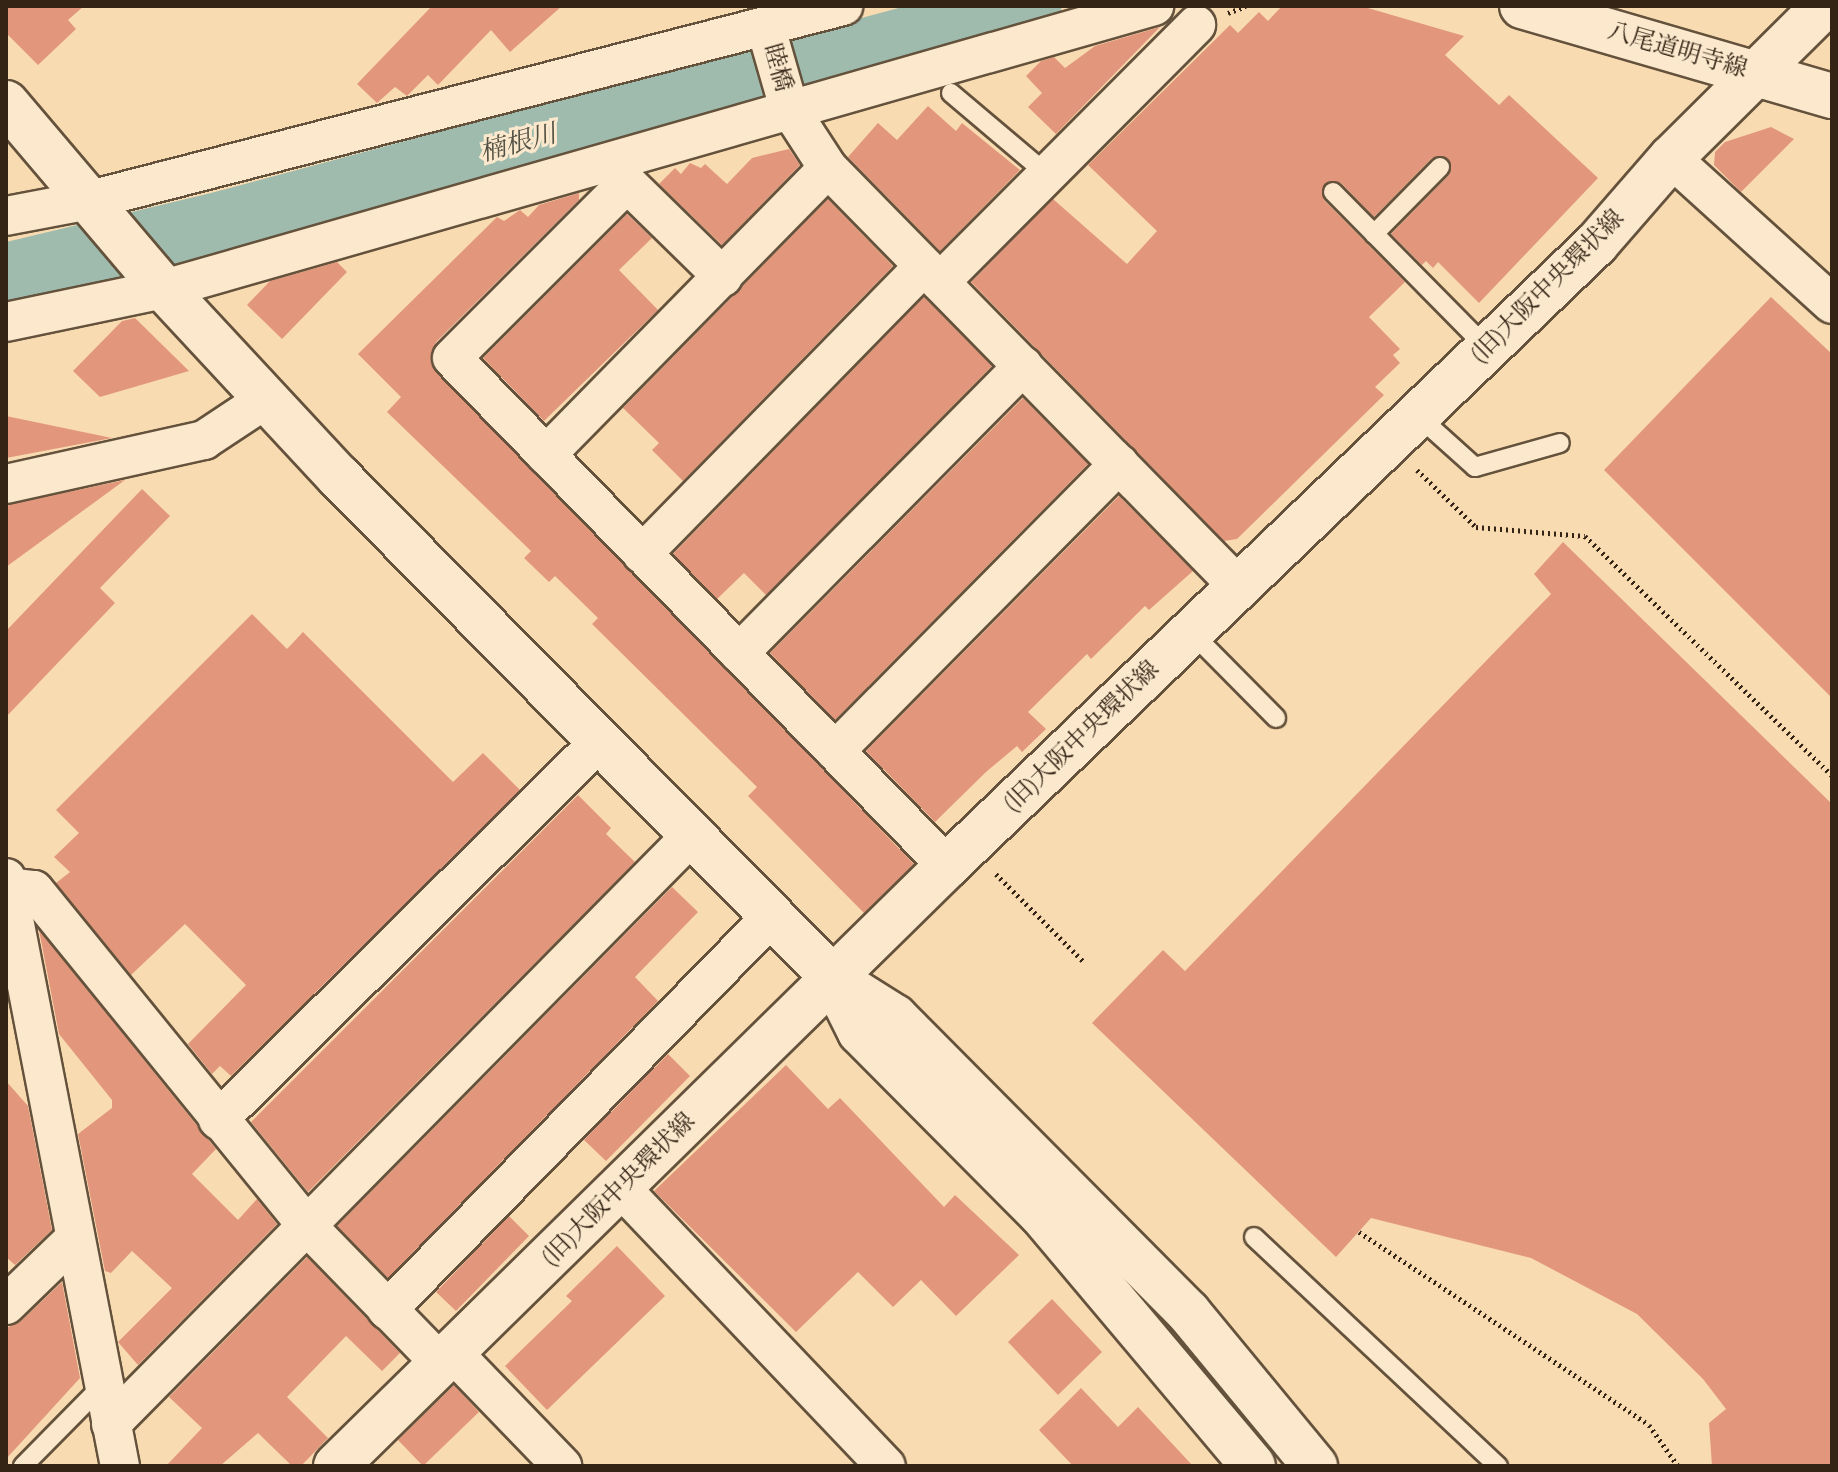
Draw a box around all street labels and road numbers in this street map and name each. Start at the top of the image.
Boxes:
street label: 八尾道明寺線 [1604,17,1750,85]
street label: 睦橋 [757,41,797,95]
street label: (旧)大阪中央環状線 [1466,205,1630,369]
street label: (旧)大阪中央環状線 [999,656,1165,818]
street label: (旧)大阪中央環状線 [537,1108,701,1272]

